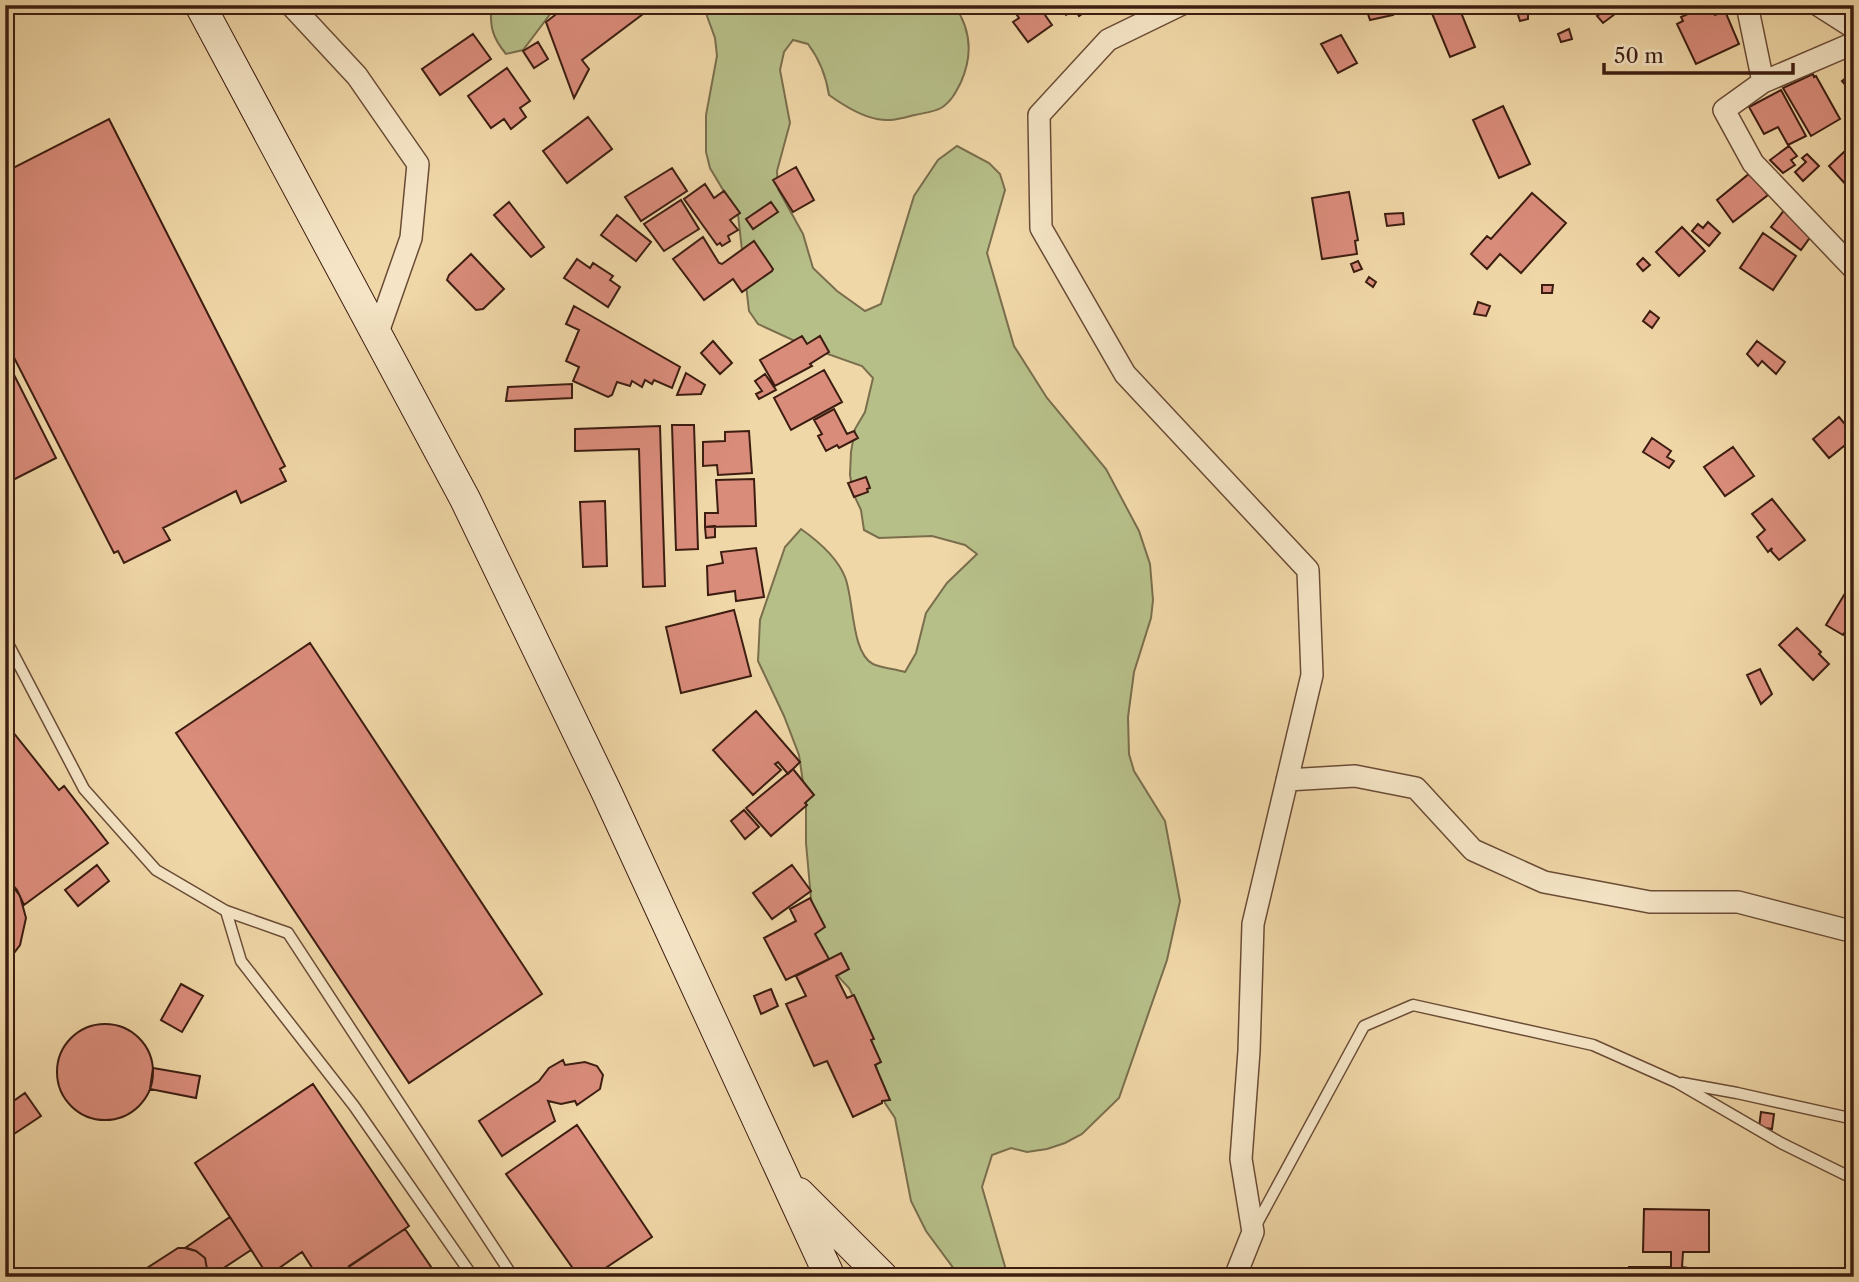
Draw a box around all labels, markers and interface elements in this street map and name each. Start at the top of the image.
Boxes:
scale bar [1604,32,1792,76]
text: 50 m [1614,43,1664,68]

